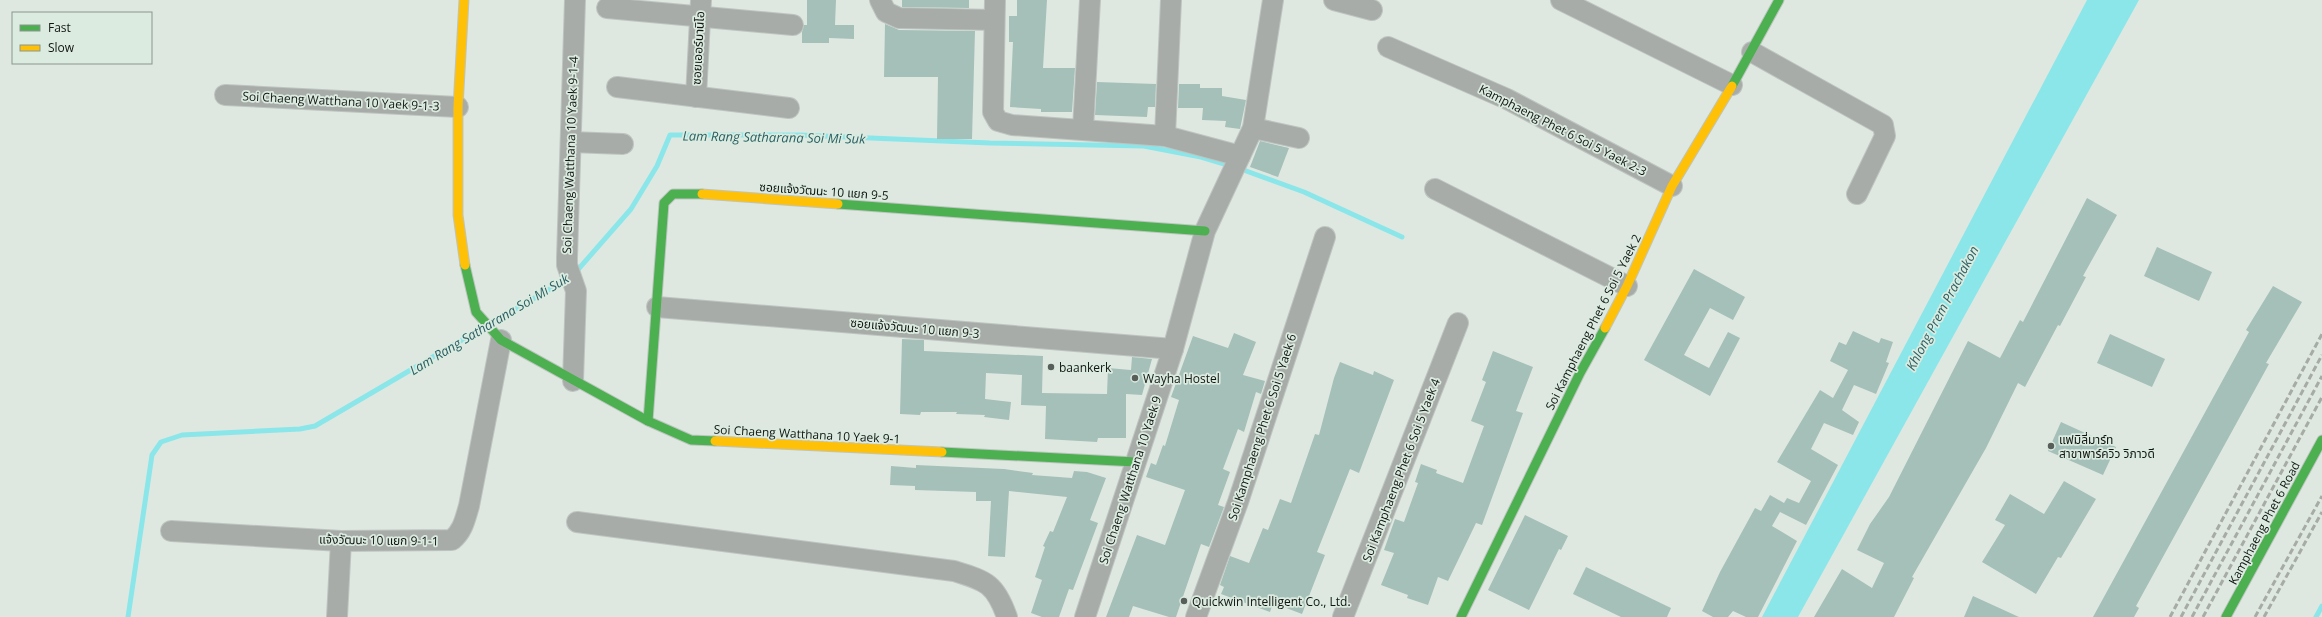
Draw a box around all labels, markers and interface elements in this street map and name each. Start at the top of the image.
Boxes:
street label: ซอยเออร์บานิโอ [688,11,708,85]
legend [12,12,152,64]
text: Fast [48,19,71,36]
text: Slow [48,39,75,56]
street label: Soi Chaeng Watthana 10 Yaek 9-1-4 [558,56,582,254]
street label: Kamphaeng Phet 6 Soi 5 Yaek 2-3 [1476,80,1650,180]
street label: Soi Chaeng Watthana 10 Yaek 9-1-3 [242,87,440,115]
water label: Lam Rang Satharana Soi Mi Suk [682,126,866,148]
street label: ซอยแจ้งวัฒนะ 10 แยก 9-5 [759,178,889,204]
street label: Soi Kamphaeng Phet 6 Soi 5 Yaek 2 [1541,231,1645,413]
water label: Khlong Prem Prachakon [1902,243,1982,373]
water label: Lam Rang Satharana Soi Mi Suk [406,269,573,379]
street label: ซอยแจ้งวัฒนะ 10 แยก 9-3 [850,314,980,342]
street label: Soi Kamphaeng Phet 6 Soi 5 Yaek 6 [1224,331,1300,522]
place label: baankerk [1059,359,1112,376]
marker: baankerk [1046,362,1056,372]
place label: Wayha Hostel [1143,370,1220,387]
marker: Wayha Hostel [1130,373,1140,383]
street label: Soi Kamphaeng Phet 6 Soi 5 Yaek 4 [1358,376,1444,564]
street label: Soi Chaeng Watthana 10 Yaek 9 [1095,394,1165,566]
street label: Soi Chaeng Watthana 10 Yaek 9-1 [713,421,901,447]
place label: แฟมิลี่มาร์ท สาขาพาร์ควิว วิภาวดี [2059,431,2155,462]
marker: แฟมิลี่มาร์ท สาขาพาร์ควิว วิภาวดี [2046,441,2056,451]
street label: Kamphaeng Phet 6 Road [2224,458,2304,588]
street label: แจ้งวัฒนะ 10 แยก 9-1-1 [319,530,439,550]
place label: Quickwin Intelligent Co., Ltd. [1192,593,1351,610]
marker: Quickwin Intelligent Co., Ltd. [1179,596,1189,606]

